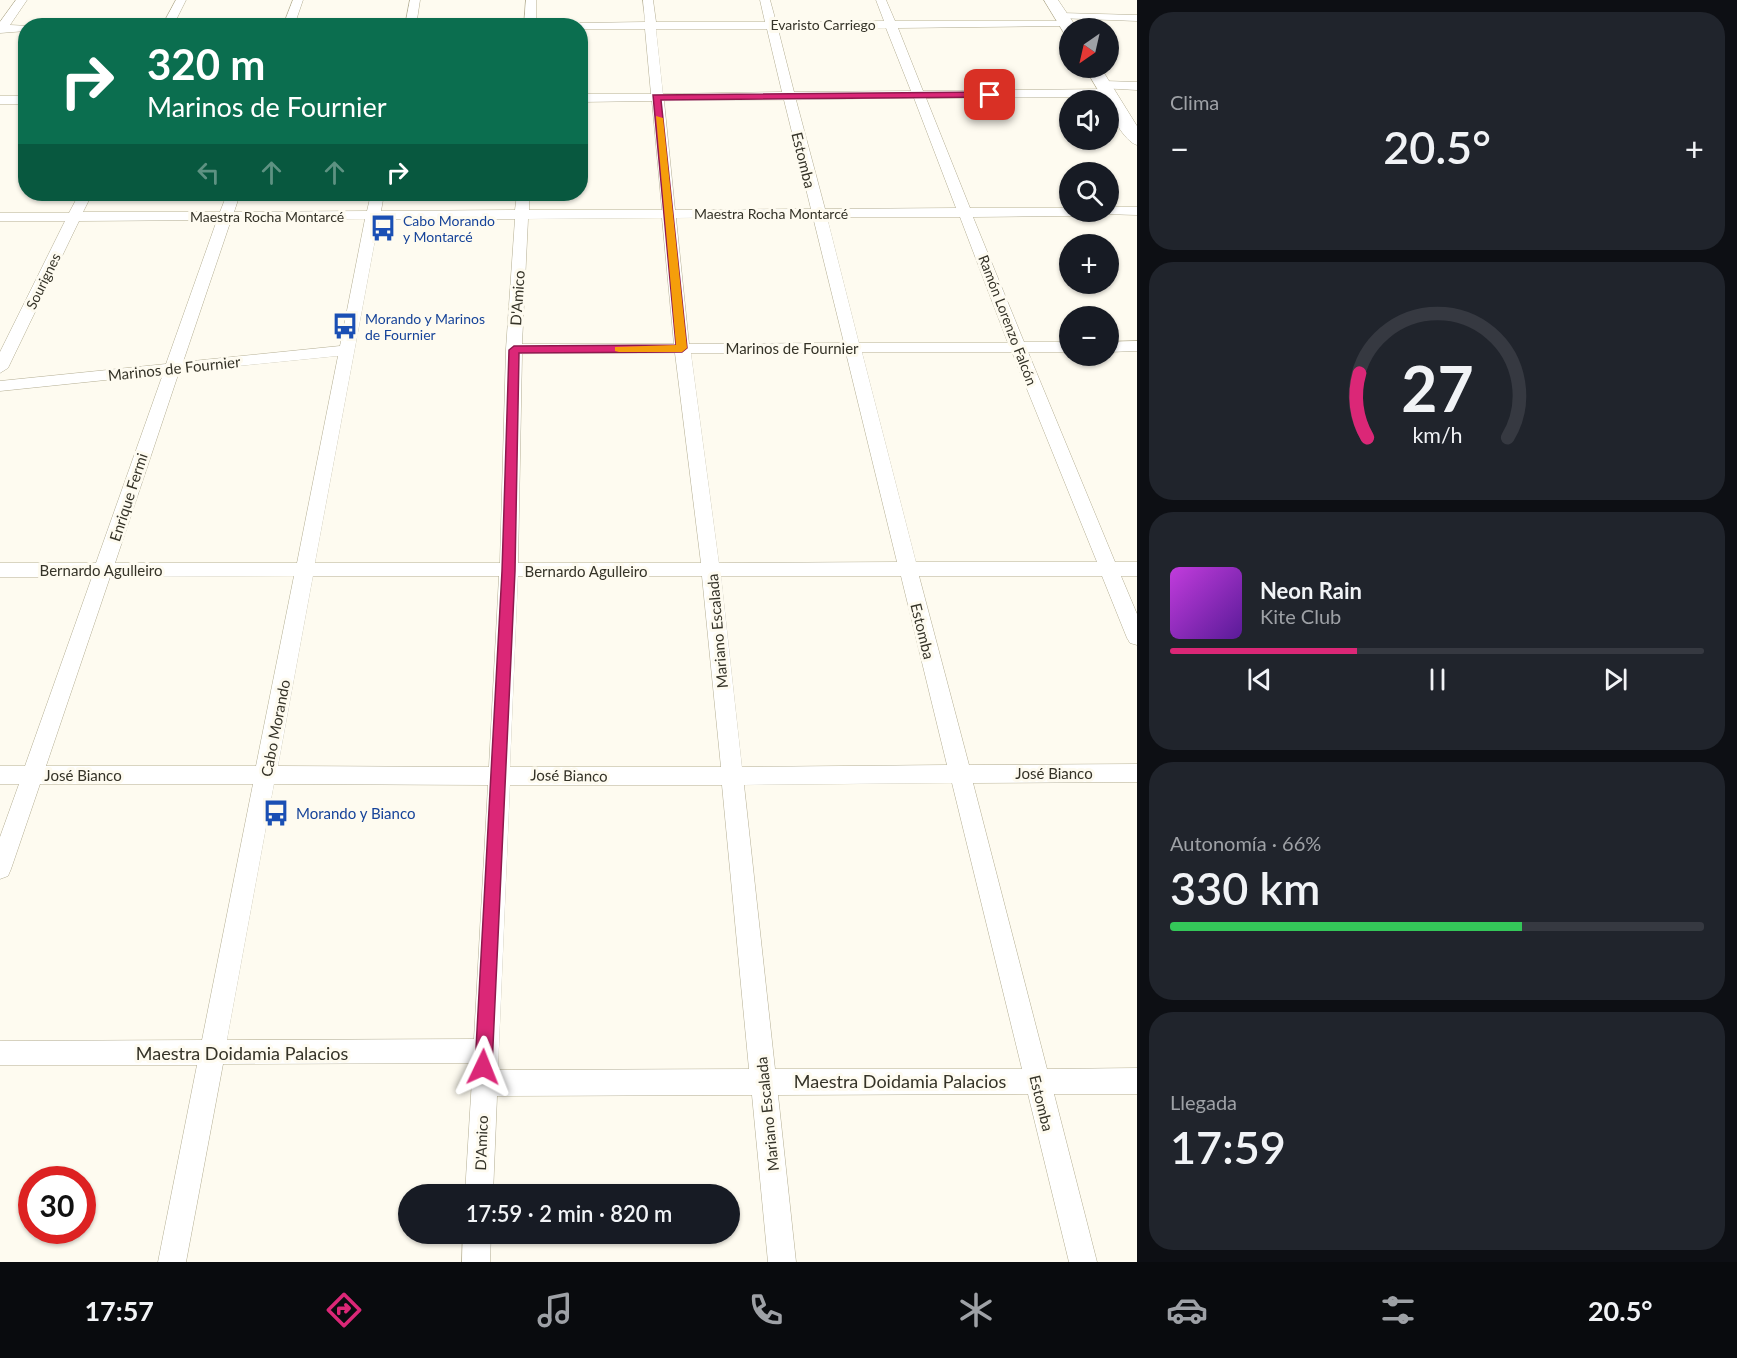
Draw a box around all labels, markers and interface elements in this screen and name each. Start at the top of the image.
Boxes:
street label: Evaristo Carriego [770,16,876,33]
north arrow [1059,18,1119,78]
map controls [1059,18,1119,366]
text: 320 m [147,39,265,89]
icon: right [48,42,126,120]
pin [964,69,1015,120]
icon: arrive [973,78,1006,111]
text: Marinos de Fournier [147,90,387,123]
button: sound [1059,90,1119,150]
text: Clima [1170,90,1219,114]
text: 20.5° [1383,120,1491,174]
text: − [1170,128,1189,168]
text: + [1685,128,1704,168]
street label: Estomba [788,130,820,190]
icon: left [192,156,225,189]
icon: ahead [255,156,288,189]
icon: ahead [318,156,351,189]
icon: right [381,156,414,189]
button: search [1059,162,1119,222]
street label: Maestra Rocha Montarcé [694,205,848,222]
street label: Maestra Rocha Montarcé [190,208,344,225]
place label: Cabo Morando y Montarcé [403,212,495,245]
bus stop icon: Cabo Morando y Montarcé [368,213,398,243]
button: + [1059,234,1119,294]
street label: Sourignes [22,250,64,312]
street label: Ramón Lorenzo Falcón [975,252,1041,388]
street label: D'Amico [506,270,528,326]
button: − [1059,306,1119,366]
place label: Morando y Marinos de Fournier [365,310,485,343]
bus stop icon: Morando y Marinos de Fournier [330,311,360,341]
street label: Marinos de Fournier [725,339,859,357]
text: 27 [1401,350,1473,425]
street label: Marinos de Fournier [107,352,242,384]
text: km/h [1412,422,1462,448]
street label: Enrique Fermi [105,451,151,543]
street label: Bernardo Agulleiro [40,561,162,579]
street label: Bernardo Agulleiro [525,562,647,580]
street label: Mariano Escalada [703,573,731,689]
text: Neon Rain [1260,577,1362,604]
street label: Estomba [907,601,939,661]
text: Kite Club [1260,604,1341,628]
icon: previous [1243,663,1276,696]
icon: pause [1421,663,1454,696]
icon: next [1599,663,1632,696]
street label: Cabo Morando [257,678,293,778]
street label: José Bianco [1015,764,1093,782]
street label: José Bianco [530,765,608,785]
street label: José Bianco [44,766,122,784]
bus stop icon: Morando y Bianco [261,798,291,828]
place label: Morando y Bianco [296,804,415,822]
text: Autonomía · 66% [1170,831,1321,855]
text: 330 km [1170,861,1320,915]
position arrow [451,1035,515,1099]
street label: Maestra Doidamia Palacios [136,1042,348,1064]
street label: Mariano Escalada [752,1056,782,1172]
street label: Maestra Doidamia Palacios [794,1070,1006,1092]
street label: Estomba [1026,1073,1058,1133]
text: Llegada [1170,1090,1237,1114]
street label: D'Amico [471,1115,491,1171]
text: 17:59 [1170,1120,1286,1174]
speed limit sign: 30 [18,1166,96,1244]
text: 17:59 · 2 min · 820 m [466,1200,672,1227]
icon: directions [323,1289,365,1331]
icon: music [534,1289,576,1331]
icon: phone [745,1289,787,1331]
icon: climate [955,1289,997,1331]
icon: car [1166,1289,1208,1331]
icon: filters [1377,1289,1419,1331]
text: 17:57 [84,1294,154,1327]
text: 20.5° [1588,1294,1653,1327]

